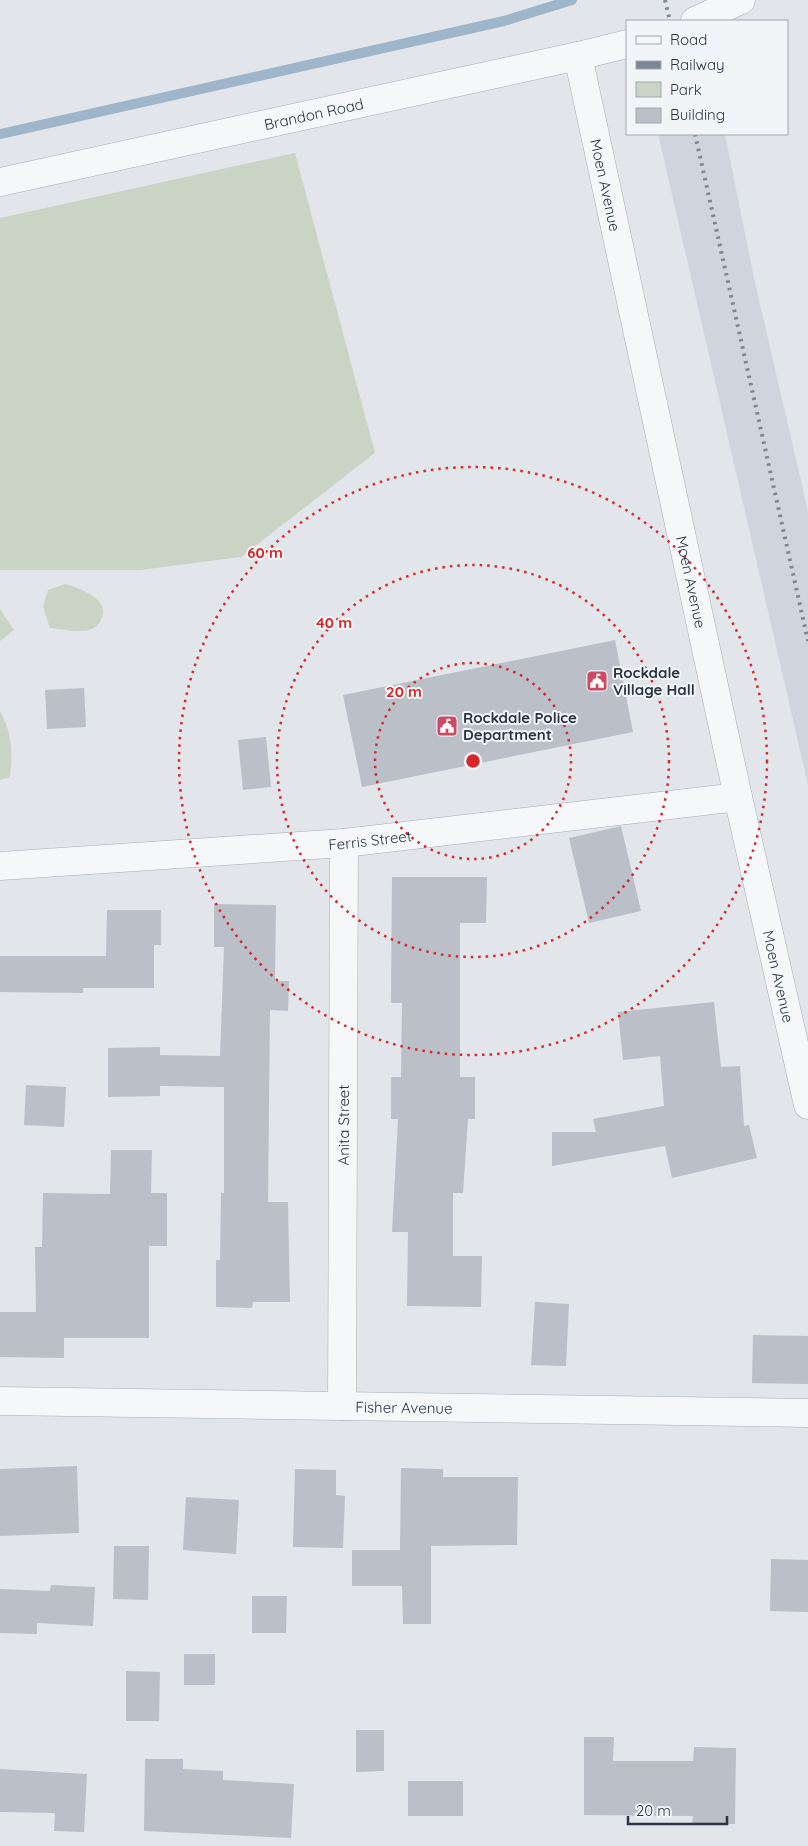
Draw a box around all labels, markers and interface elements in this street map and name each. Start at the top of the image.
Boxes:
legend [626,20,788,135]
text: Road [670,30,707,49]
text: Railway [670,55,725,74]
text: Park [670,80,702,99]
street label: Brandon Road [262,94,365,134]
text: Building [670,105,725,124]
street label: Moen Avenue [587,137,625,233]
street label: Moen Avenue [672,534,711,630]
text: 60 m [247,543,283,562]
text: 40 m [316,613,352,632]
place label: Rockdale Village Hall [613,663,695,699]
public building icon: Rockdale Village Hall [585,669,609,693]
text: 20 m [386,682,422,701]
place label: Rockdale Police Department [463,708,577,744]
public building icon: Rockdale Police Department [435,714,459,738]
centre of rings [464,752,482,770]
street label: Ferris Street [328,826,413,854]
street label: Moen Avenue [759,928,798,1024]
street label: Anita Street [333,1084,353,1166]
street label: Fisher Avenue [355,1397,453,1417]
scale bar [628,1794,727,1826]
text: 20 m [636,1801,671,1820]

